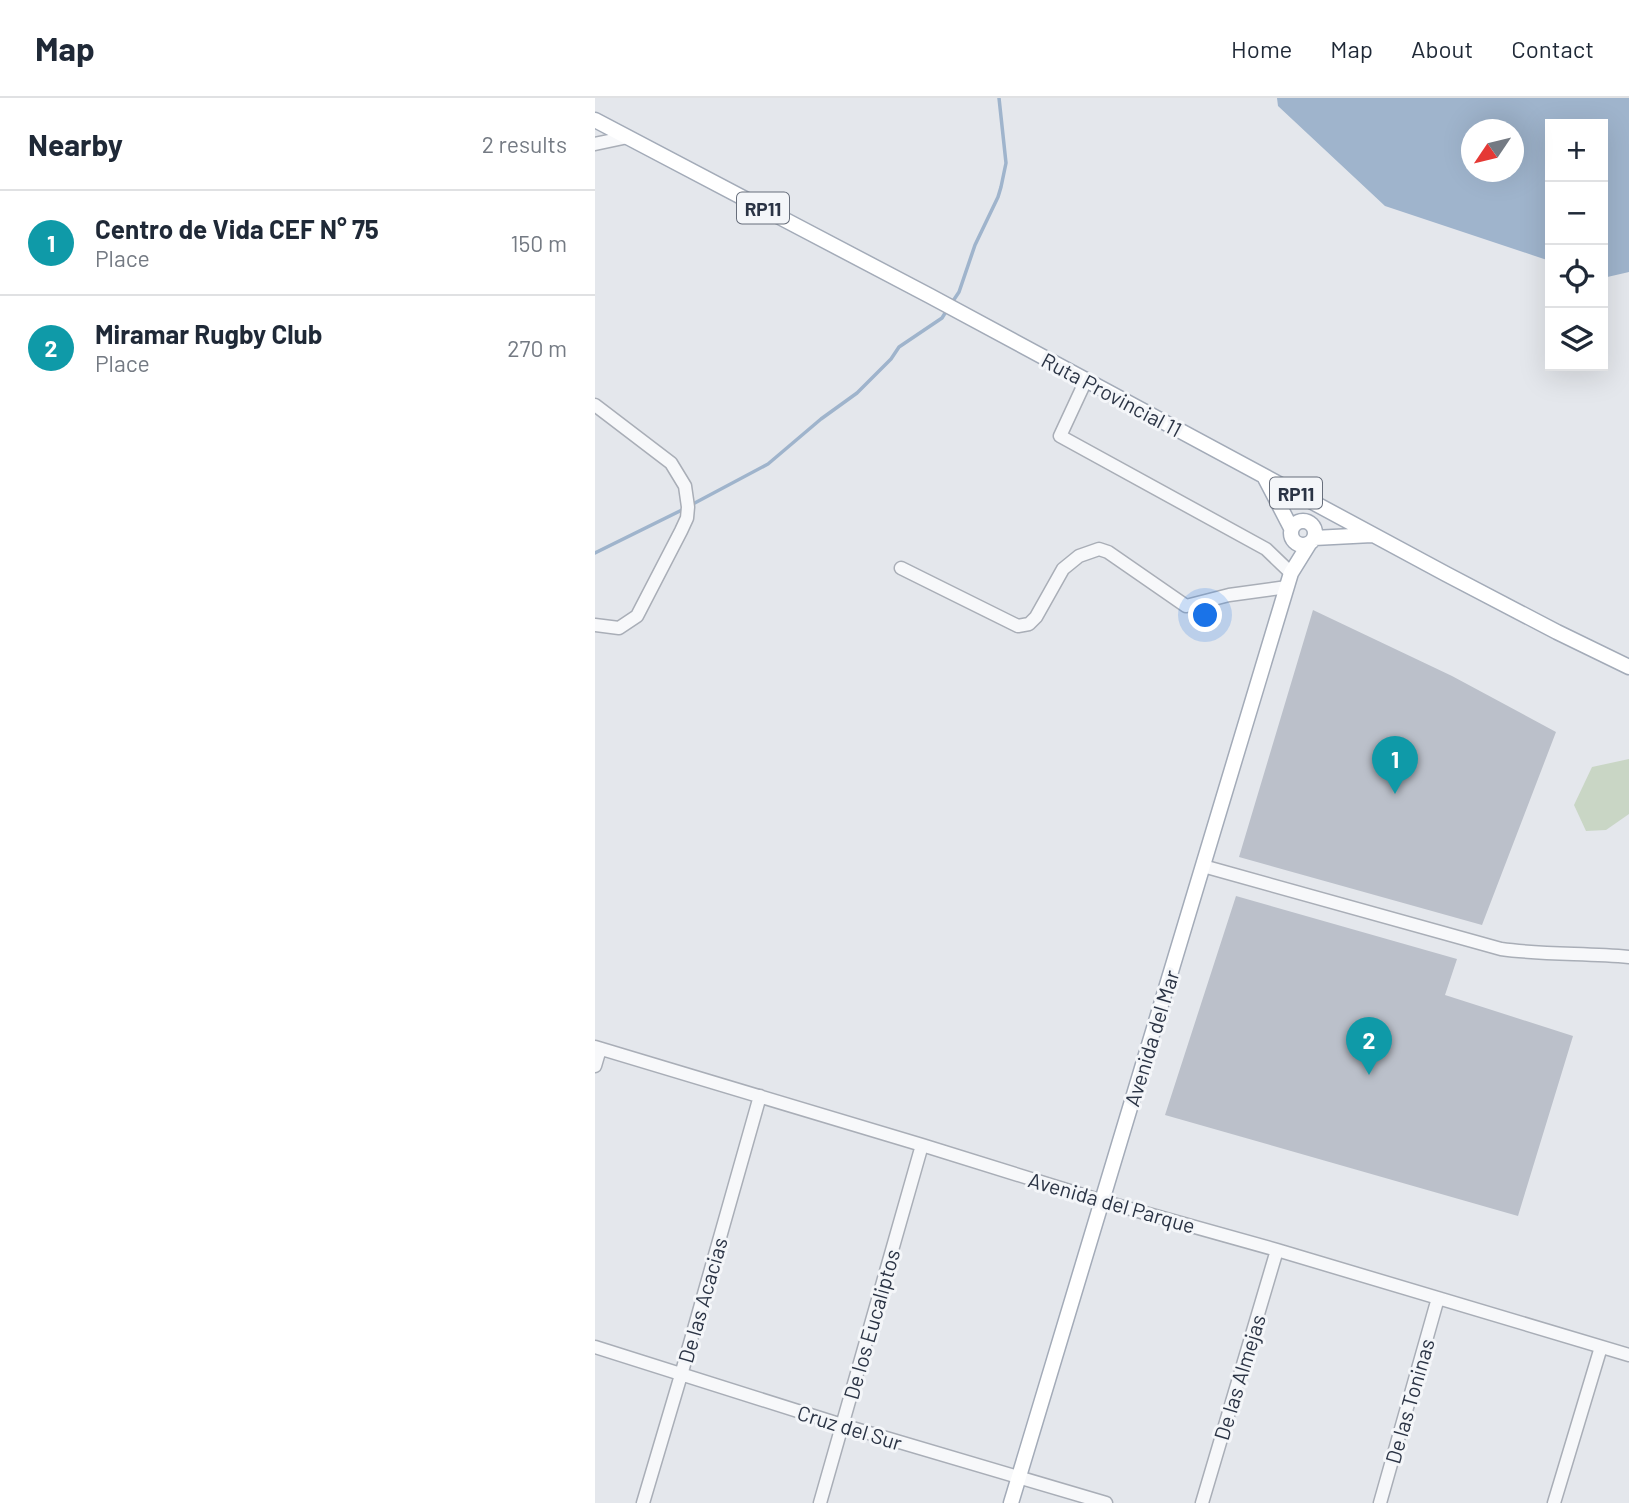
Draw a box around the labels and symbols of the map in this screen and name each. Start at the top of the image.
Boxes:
north arrow [1461,119,1524,182]
road number: RP11 [737,192,789,223]
street label: Ruta Provincial 11 [1038,347,1186,441]
road number: RP11 [1270,478,1322,508]
your location [1188,598,1222,632]
pin: 1 [1372,736,1418,794]
street label: Avenida del Mar [1118,967,1184,1109]
pin: 2 [1346,1017,1392,1075]
street label: Avenida del Parque [1026,1166,1198,1238]
street label: De las Acacias [672,1234,732,1366]
street label: De los Eucaliptos [838,1246,904,1402]
street label: De las Almejas [1208,1311,1270,1443]
street label: De las Toninas [1379,1336,1439,1466]
street label: Cruz del Sur [795,1399,906,1455]

